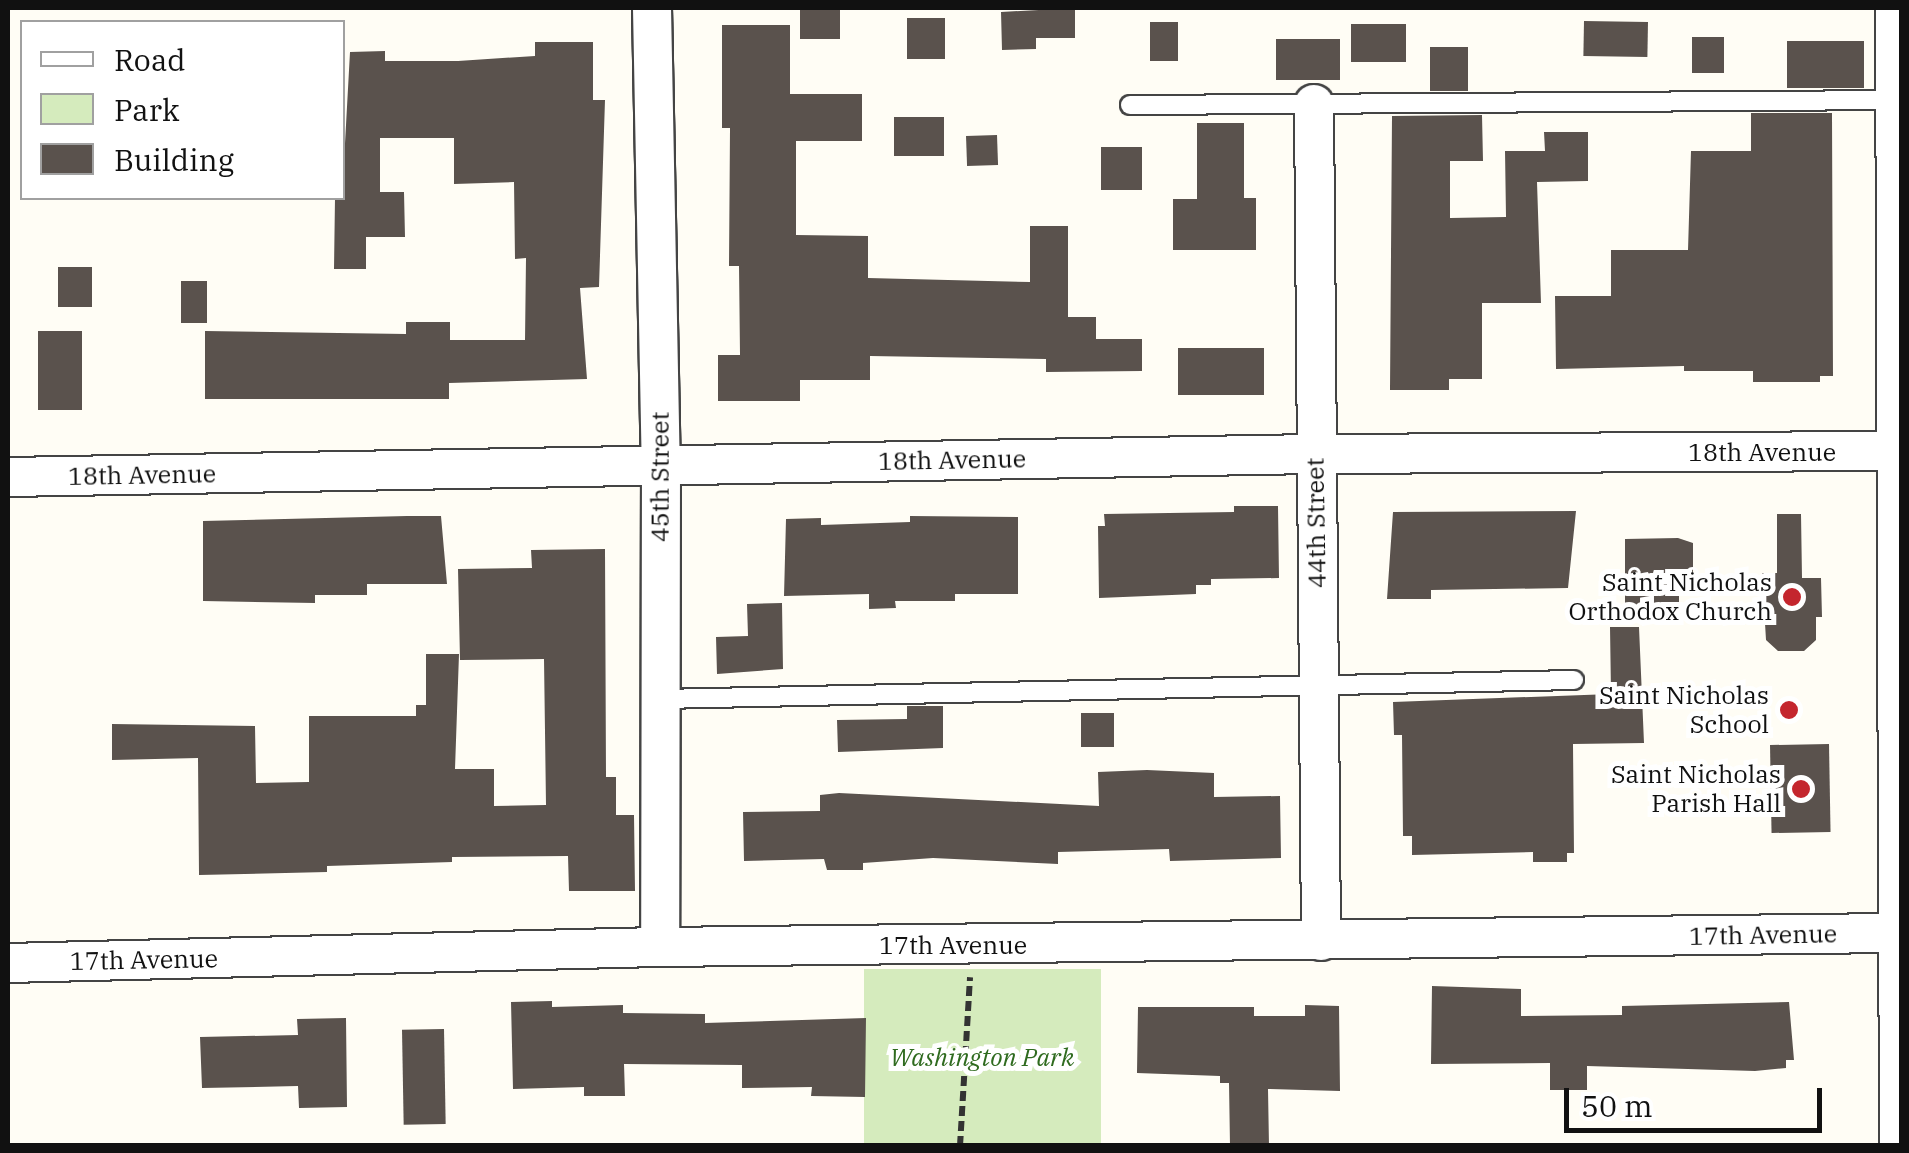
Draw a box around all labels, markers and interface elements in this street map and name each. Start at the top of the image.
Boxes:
legend [20,20,345,200]
text: Road [114,40,186,79]
text: Park [114,90,180,129]
text: Building [114,140,234,179]
street label: 45th Street [645,412,675,542]
street label: 18th Avenue [1688,437,1836,467]
street label: 18th Avenue [878,444,1026,476]
street label: 44th Street [1300,458,1332,588]
street label: 18th Avenue [68,459,216,491]
place label: Saint Nicholas Orthodox Church [1568,568,1772,627]
marker: Saint Nicholas Orthodox Church [1781,586,1803,608]
place label: Saint Nicholas School [1599,681,1769,740]
marker: Saint Nicholas School [1778,699,1800,721]
place label: Saint Nicholas Parish Hall [1611,760,1781,819]
marker: Saint Nicholas Parish Hall [1790,778,1812,800]
street label: 17th Avenue [1689,919,1837,951]
street label: 17th Avenue [879,930,1027,960]
street label: 17th Avenue [70,944,218,976]
park label: Washington Park [890,1042,1074,1072]
scale bar [1569,1068,1826,1130]
text: 50 m [1581,1086,1653,1125]

